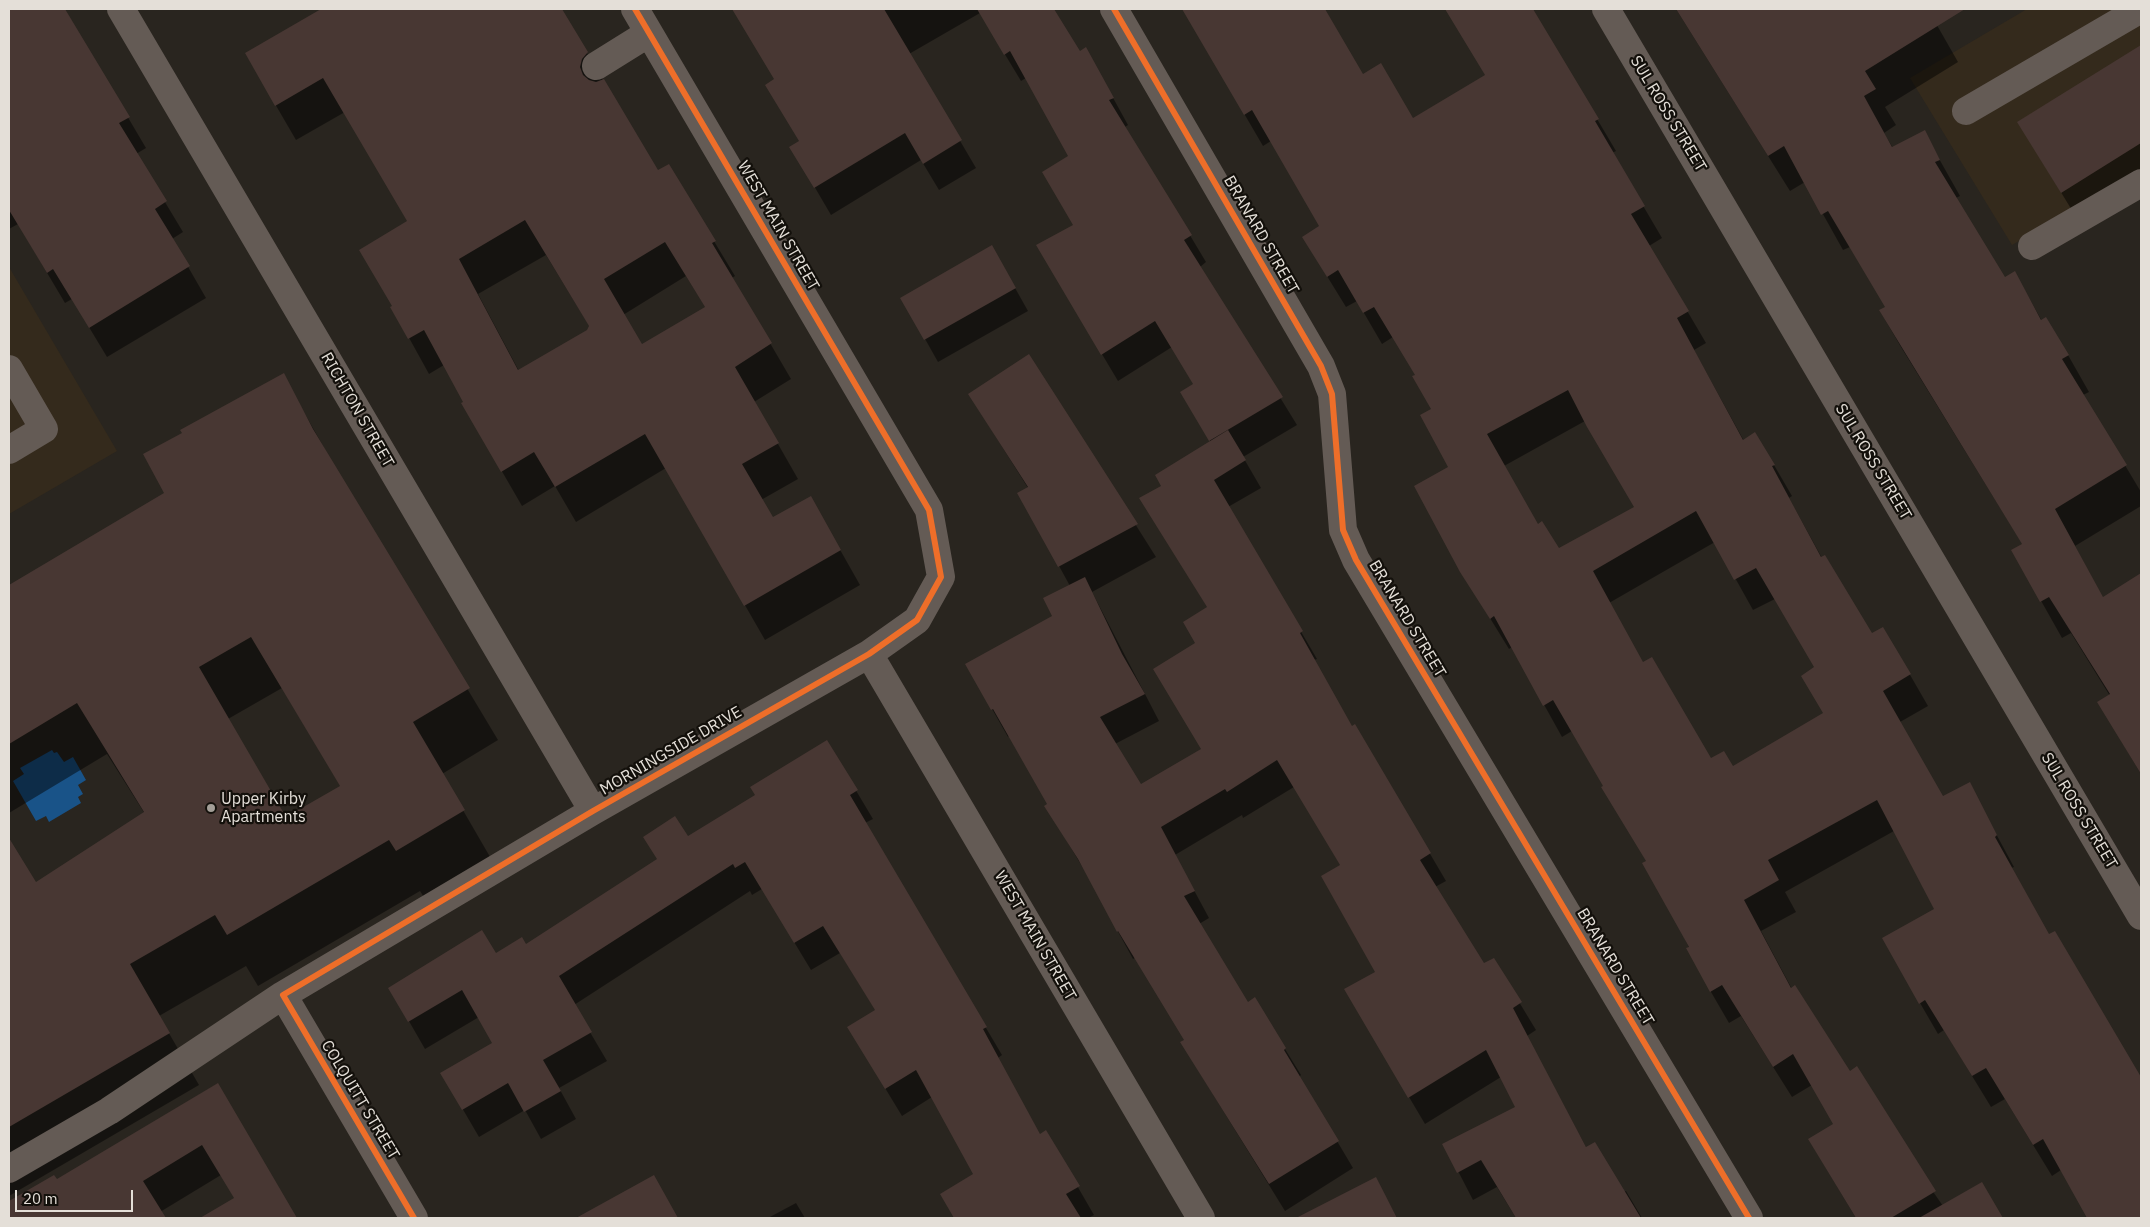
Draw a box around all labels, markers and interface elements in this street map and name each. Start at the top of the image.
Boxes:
street label: SUL ROSS STREET [1626,53,1710,175]
street label: WEST MAIN STREET [733,158,823,294]
street label: BRANARD STREET [1219,172,1303,298]
street label: RICHTON STREET [316,349,398,471]
street label: SUL ROSS STREET [1831,401,1915,523]
street label: BRANARD STREET [1364,557,1450,681]
street label: MORNINGSIDE DRIVE [597,703,745,799]
street label: SUL ROSS STREET [2037,750,2121,872]
place label: Upper Kirby Apartments [221,789,306,827]
marker: Upper Kirby Apartments [205,802,217,814]
street label: WEST MAIN STREET [990,868,1080,1004]
street label: BRANARD STREET [1572,905,1658,1029]
street label: COLQUITT STREET [317,1037,403,1163]
scale bar [18,1180,135,1212]
text: 20 m [23,1189,58,1208]

